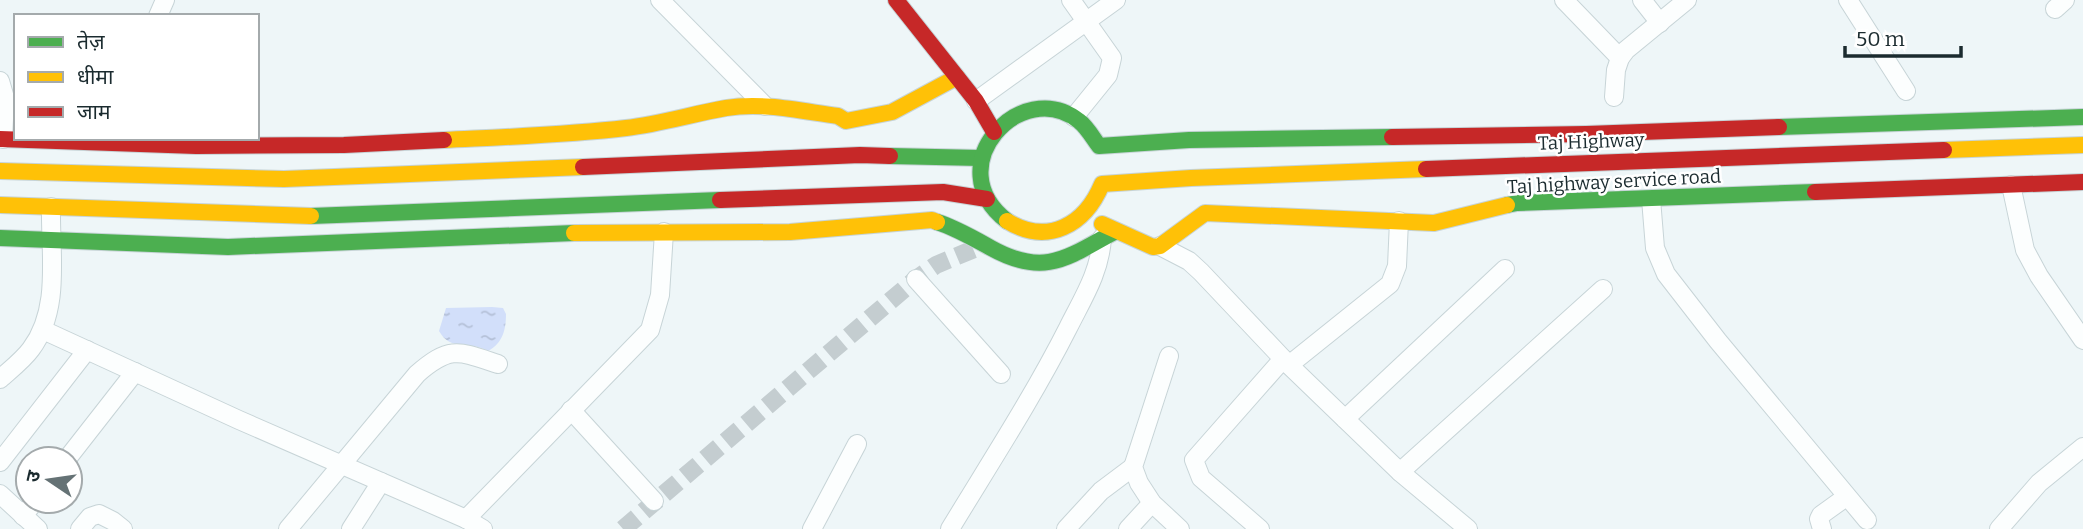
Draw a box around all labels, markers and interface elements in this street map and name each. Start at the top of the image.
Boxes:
legend [14,14,259,140]
scale bar [1845,14,1960,58]
text: 50 m [1856,26,1905,52]
text: तेज़ [77,29,105,55]
text: धीमा [77,64,114,90]
text: जाम [77,99,111,125]
street label: Taj Highway [1537,128,1646,155]
street label: Taj highway service road [1506,164,1722,199]
north arrow [14,445,84,515]
text: उ [20,467,46,484]

